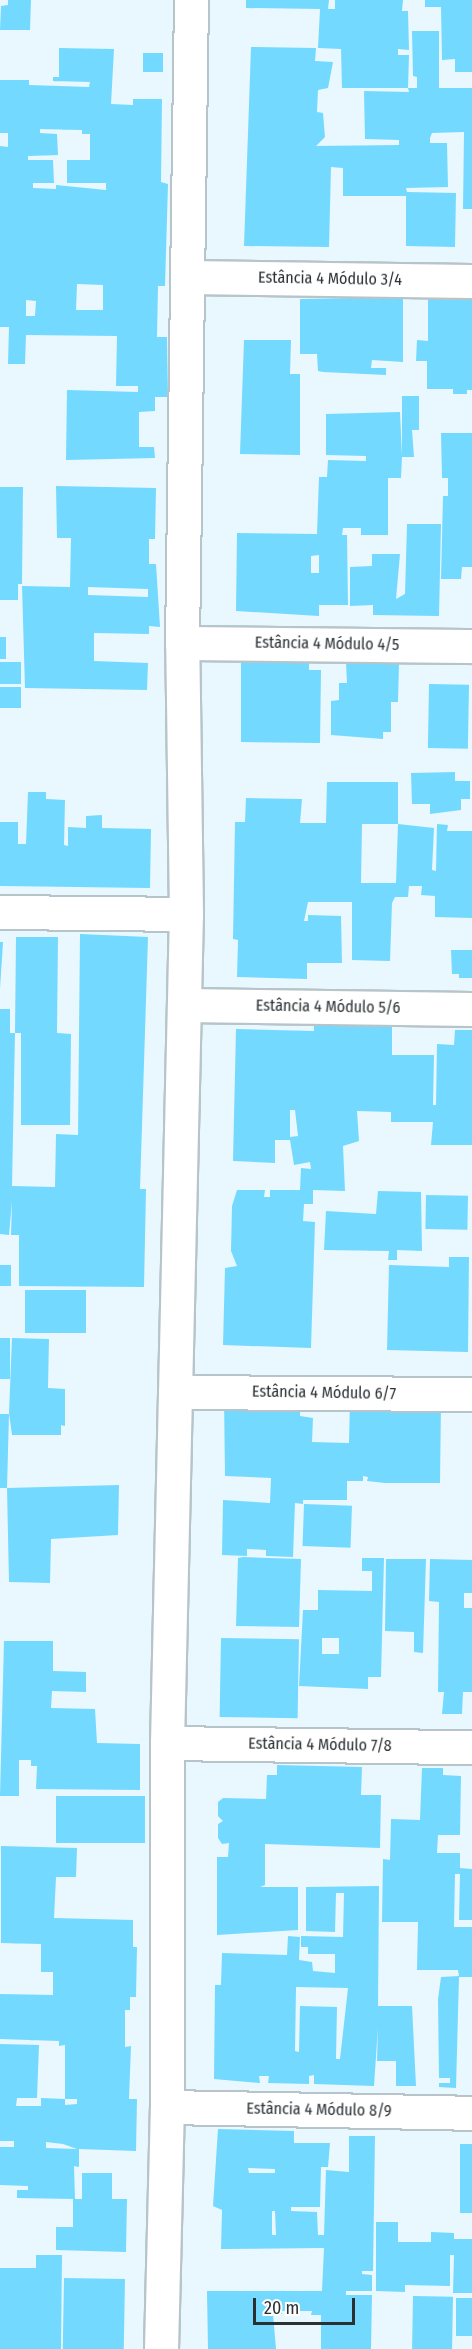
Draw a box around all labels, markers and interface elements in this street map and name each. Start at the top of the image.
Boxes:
street label: Estância 4 Módulo 3/4 [258,268,402,290]
street label: Estância 4 Módulo 4/5 [255,633,399,655]
street label: Estância 4 Módulo 5/6 [256,996,400,1018]
street label: Estância 4 Módulo 6/7 [252,1382,396,1404]
street label: Estância 4 Módulo 7/8 [248,1734,392,1756]
street label: Estância 4 Módulo 8/9 [246,2099,392,2121]
scale bar [256,2286,358,2324]
text: 20 m [264,2297,299,2319]

